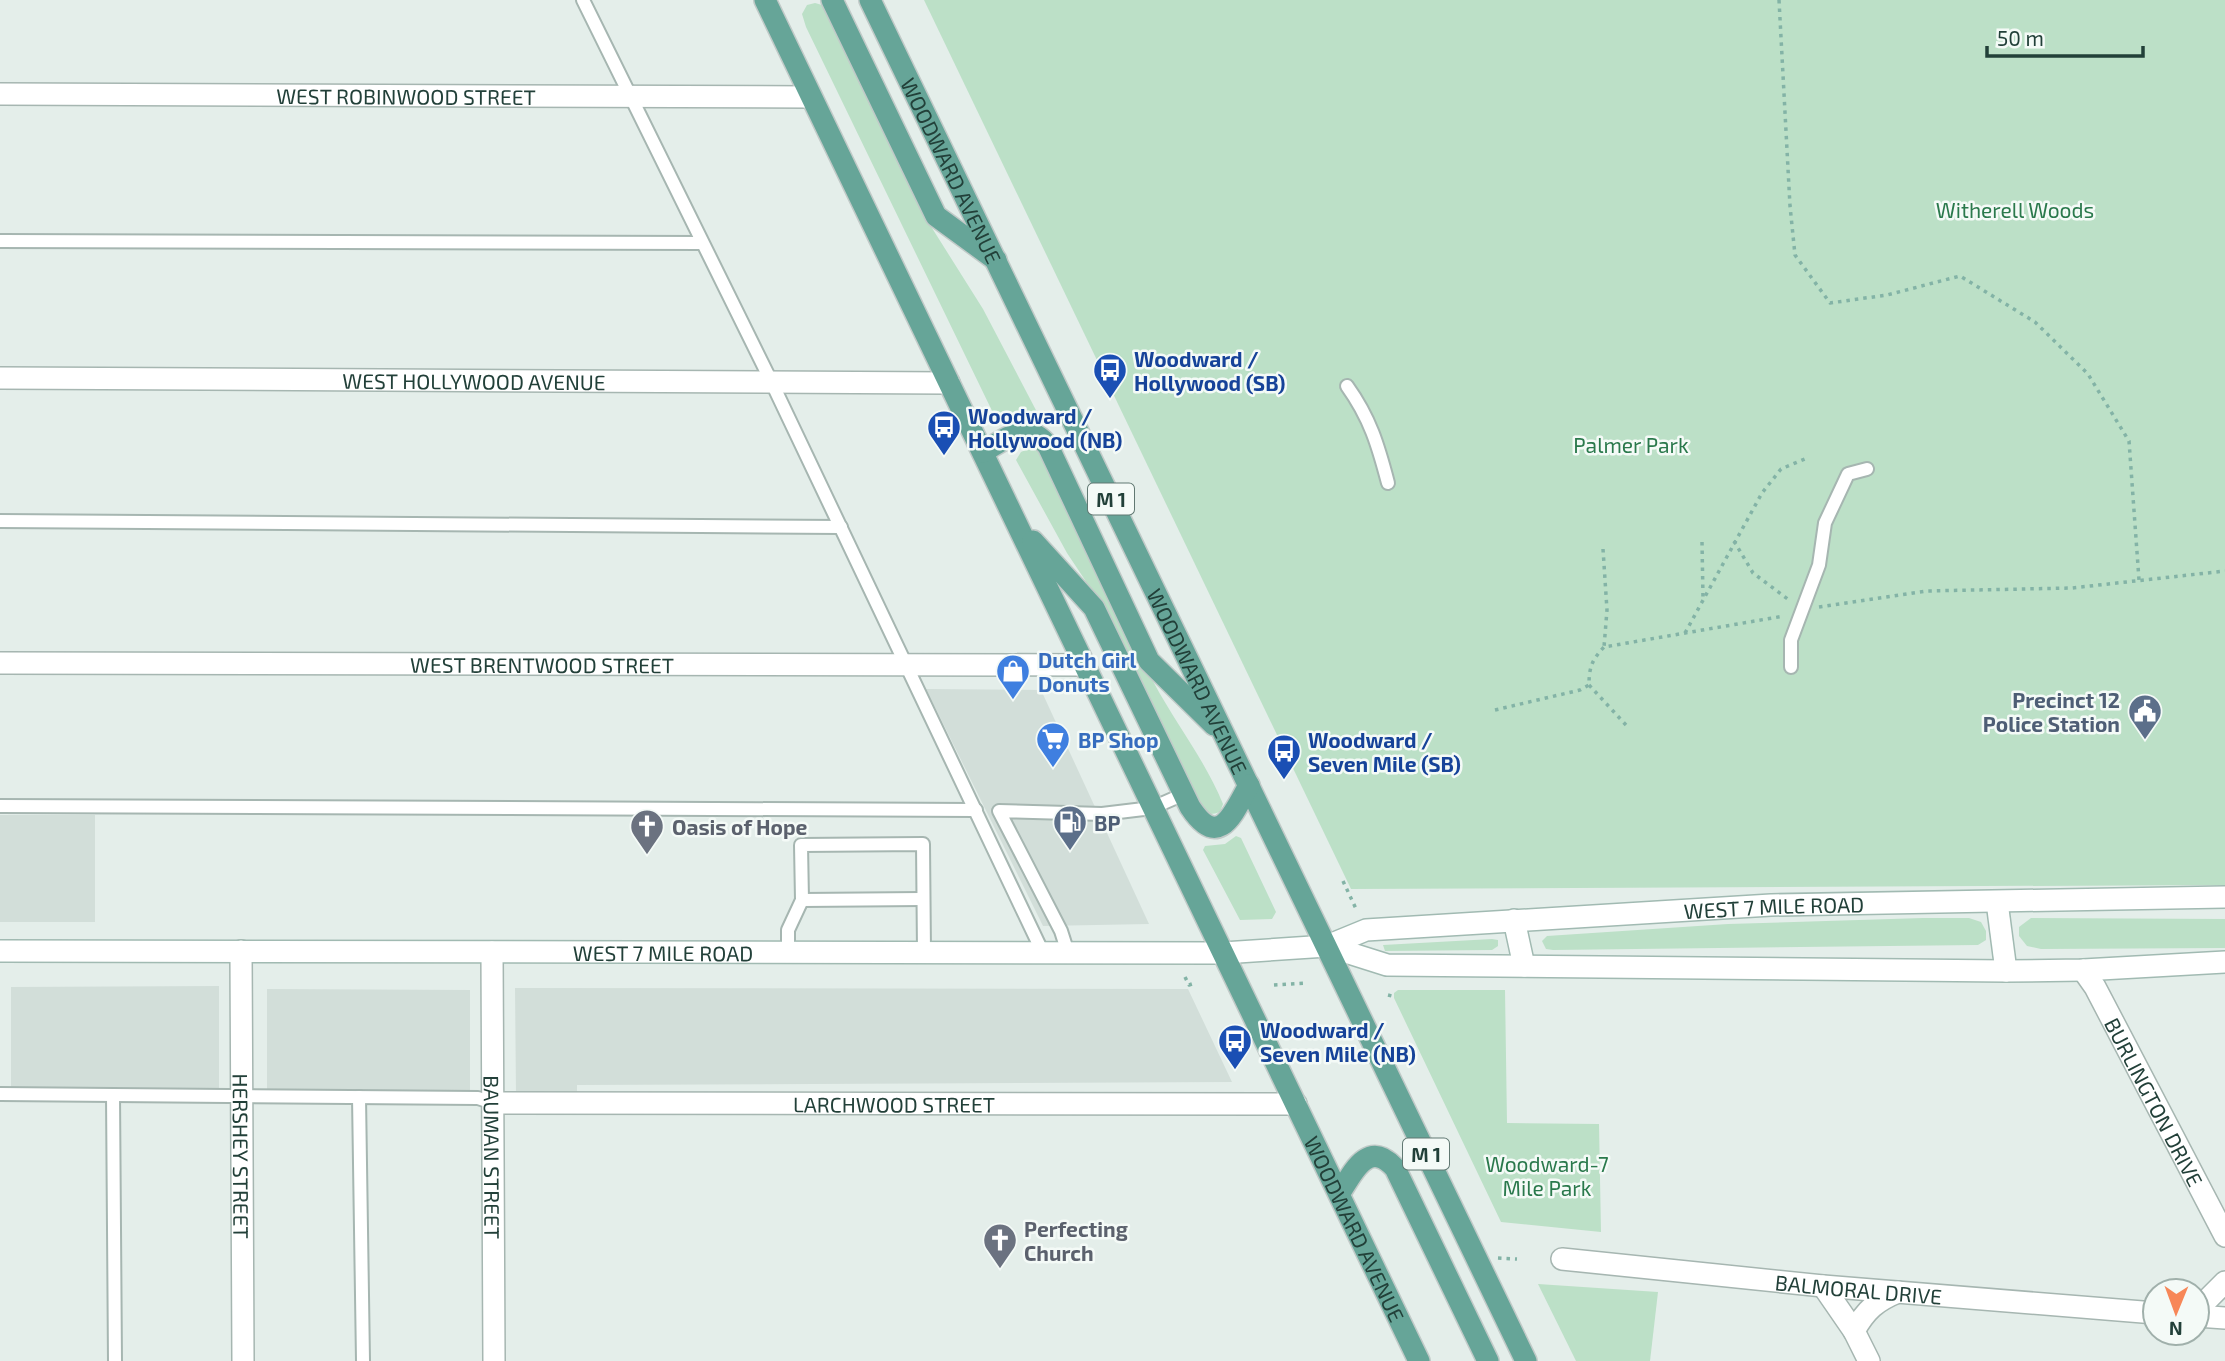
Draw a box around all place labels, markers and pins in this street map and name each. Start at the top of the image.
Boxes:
place label: Woodward / Hollywood (SB) [1134,346,1286,396]
bus stop icon: Woodward / Hollywood (SB) [1091,351,1129,400]
place label: Woodward / Hollywood (NB) [968,403,1123,453]
bus stop icon: Woodward / Hollywood (NB) [925,408,963,457]
place label: Dutch Girl Donuts [1038,647,1137,696]
shop icon: Dutch Girl Donuts [994,652,1032,701]
place label: Precinct 12 Police Station [1983,687,2120,736]
public building icon: Precinct 12 Police Station [2126,692,2164,741]
supermarket icon: BP Shop [1034,720,1072,769]
place label: BP Shop [1078,727,1159,752]
place label: Woodward / Seven Mile (SB) [1308,727,1461,776]
bus stop icon: Woodward / Seven Mile (SB) [1265,732,1303,781]
fuel station icon: BP [1051,803,1089,852]
church icon: Oasis of Hope [628,807,666,856]
place label: BP [1094,810,1120,835]
place label: Oasis of Hope [672,814,808,839]
place label: Woodward / Seven Mile (NB) [1260,1017,1416,1066]
bus stop icon: Woodward / Seven Mile (NB) [1216,1022,1254,1071]
place label: Perfecting Church [1024,1216,1128,1265]
church icon: Perfecting Church [981,1221,1019,1270]

